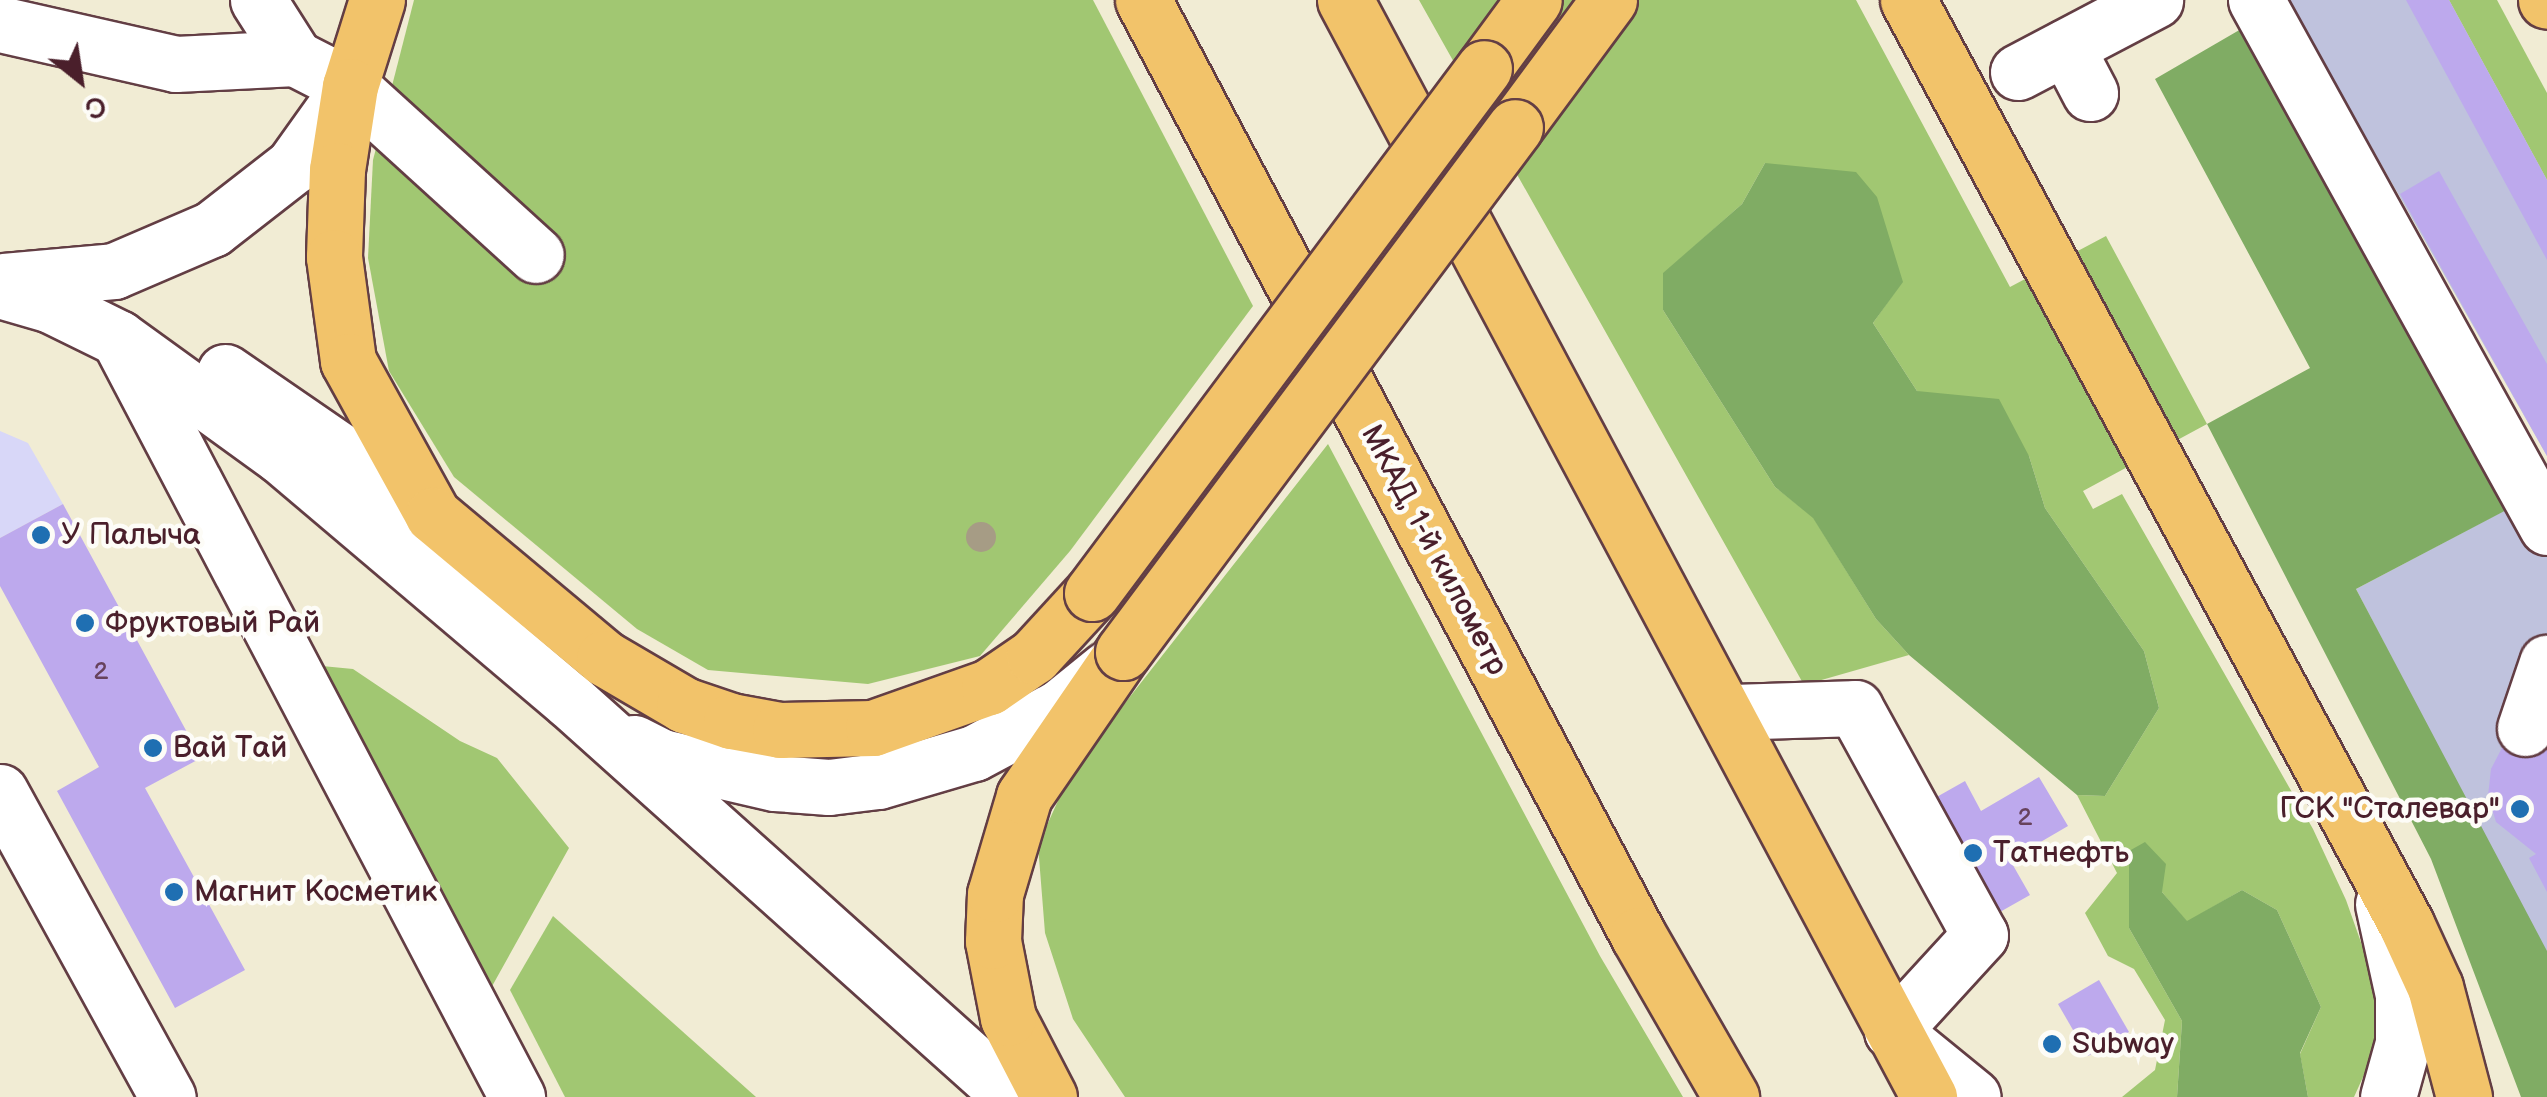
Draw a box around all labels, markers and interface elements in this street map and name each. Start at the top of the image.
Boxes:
north arrow [30,30,130,130]
text: С [79,87,112,126]
street label: МКАД, 1-й километр [1353,419,1515,681]
place label: У Палыча [61,517,201,553]
marker: У Палыча [30,524,52,546]
place label: Фруктовый Рай [105,605,320,641]
marker: Фруктовый Рай [74,612,96,634]
house number: 2 [94,657,108,687]
place label: Вай Тай [173,730,287,766]
marker: Вай Тай [142,737,164,759]
place label: ГСК "Сталевар" [2279,791,2500,827]
marker: ГСК "Сталевар" [2509,798,2531,820]
house number: 2 [2018,803,2032,833]
place label: Татнефть [1993,835,2129,871]
marker: Татнефть [1962,842,1984,864]
place label: Магнит Косметик [194,874,437,910]
marker: Магнит Косметик [163,881,185,903]
place label: Subway [2072,1026,2174,1062]
marker: Subway [2041,1033,2063,1055]

